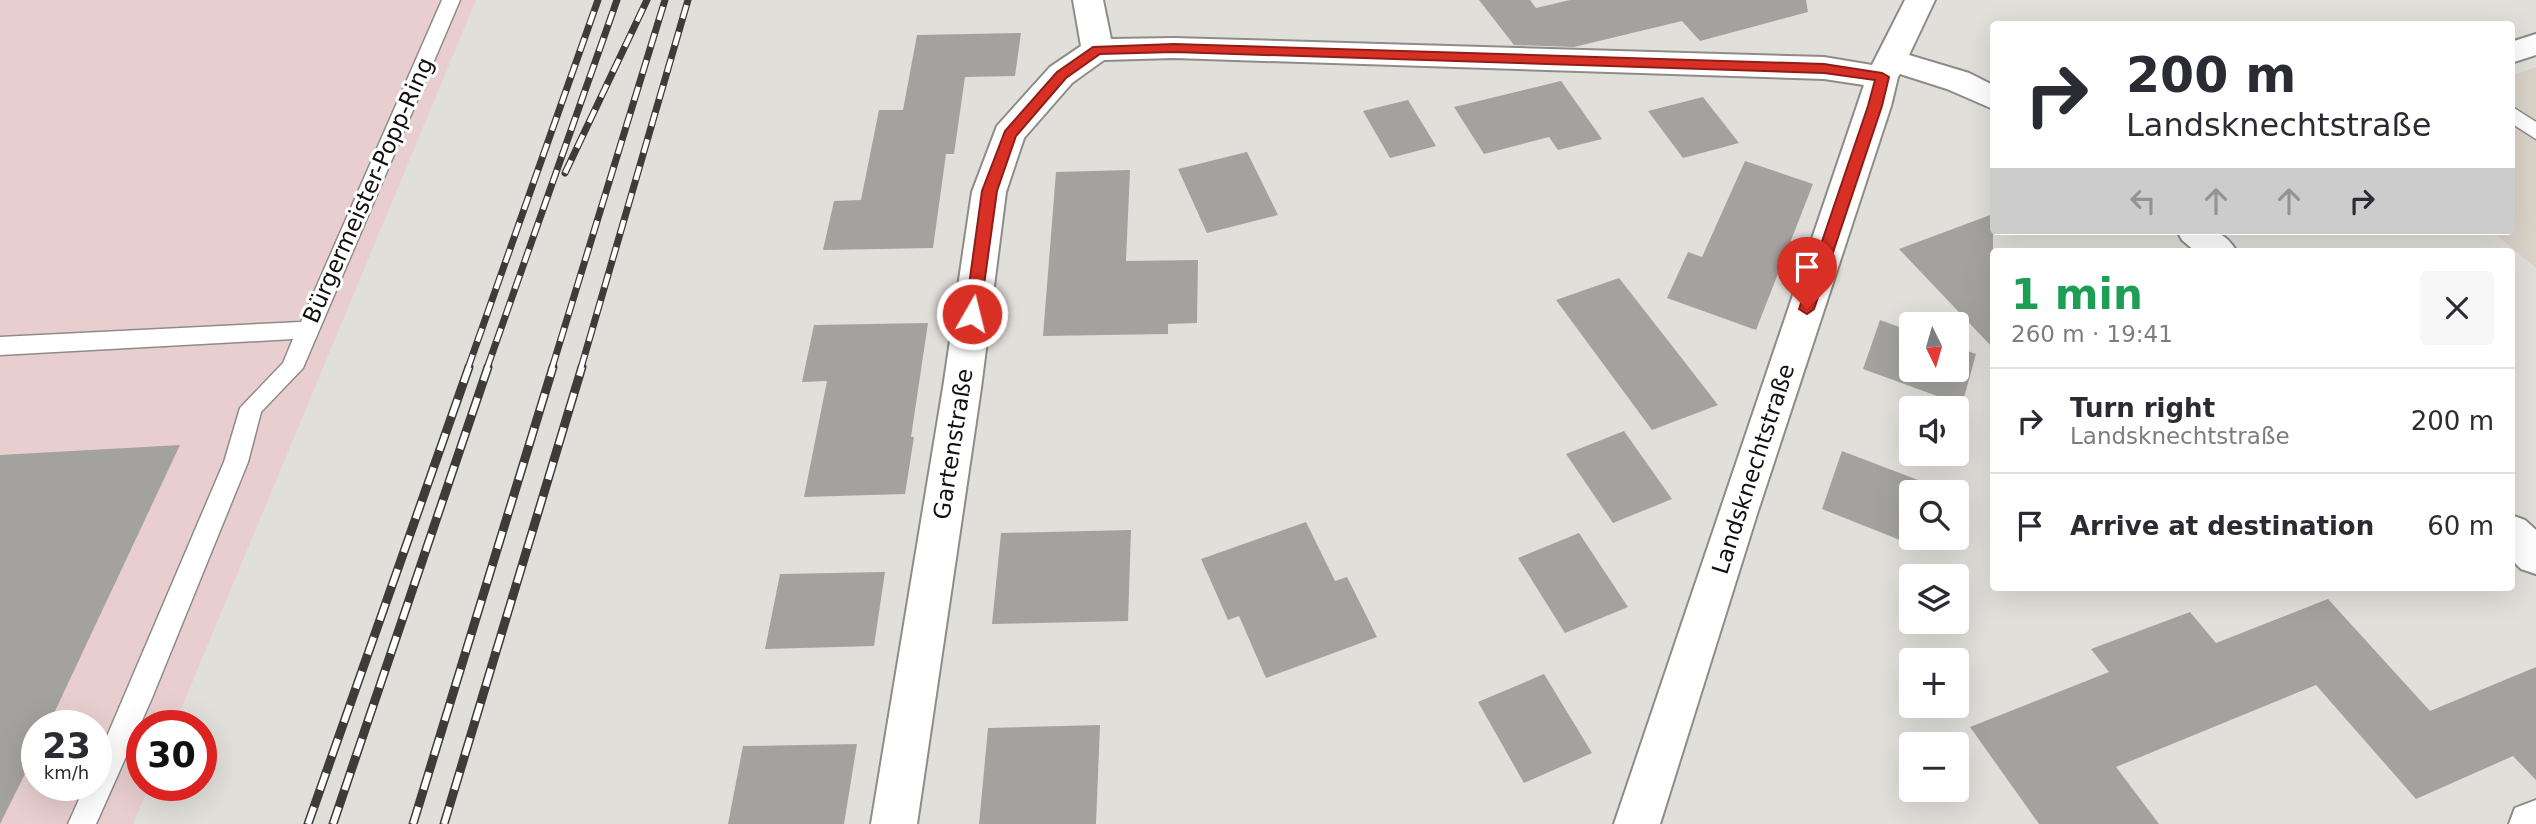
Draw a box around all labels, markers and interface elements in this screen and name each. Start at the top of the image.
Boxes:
text: 200 m [2126,47,2296,104]
icon: right [2011,49,2102,140]
street label: Bürgermeister-Popp-Ring [298,53,438,327]
text: Landsknechtstraße [2126,106,2431,144]
icon: left [2124,182,2162,220]
icon: ahead [2197,182,2235,220]
icon: ahead [2270,182,2308,220]
icon: right [2343,182,2381,220]
pin [1777,237,1837,309]
icon: arrive [1788,248,1826,286]
text: 1 min [2011,270,2143,319]
button: close [2420,271,2494,345]
position arrow [935,277,1009,351]
north arrow [1899,312,1969,382]
map controls [1899,312,1969,802]
text: 260 m · 19:41 [2011,321,2173,347]
street label: Landsknechtstraße [1707,361,1799,577]
street label: Gartenstraße [928,367,978,521]
text: Turn right [2070,393,2215,423]
button: sound [1899,396,1969,466]
icon: right [2011,402,2049,440]
text: 200 m [2411,406,2494,436]
text: Landsknechtstraße [2070,423,2290,449]
button: search [1899,480,1969,550]
icon: arrive [2011,507,2049,545]
text: Arrive at destination [2070,511,2374,541]
text: 60 m [2427,511,2494,541]
button: layers [1899,564,1969,634]
button: + [1899,648,1969,718]
speed limit sign: 30 [126,710,217,801]
text: 23 [42,726,91,766]
button: − [1899,732,1969,802]
text: km/h [44,762,89,783]

